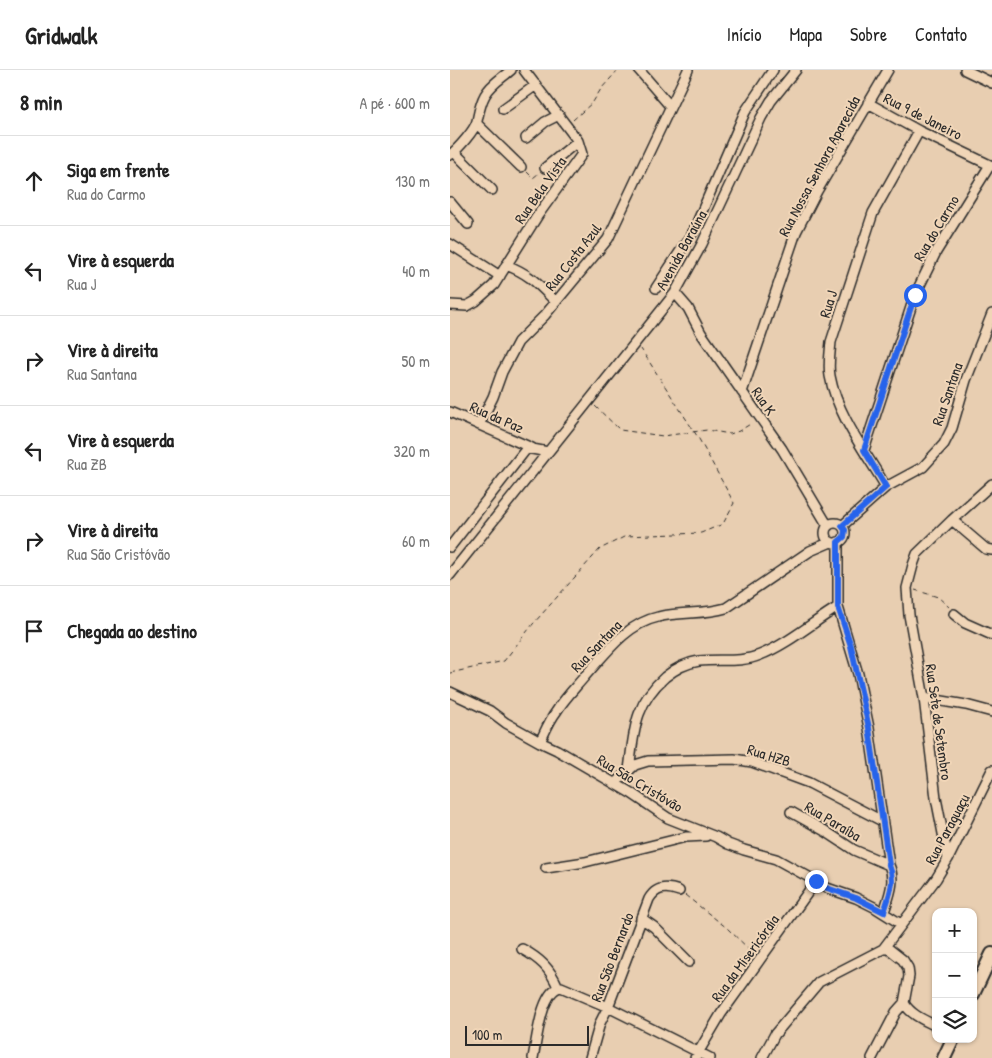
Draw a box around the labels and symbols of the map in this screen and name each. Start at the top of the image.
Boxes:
street label: Rua 9 de Janeiro [880,87,966,145]
street label: Rua Nossa Senhora Aparecida [773,92,865,240]
street label: Rua Bela Vista [509,152,571,228]
street label: Rua do Carmo [908,191,964,265]
street label: Avenida Baraúna [650,206,712,294]
street label: Rua Costa Azul [540,219,606,295]
route start [904,284,927,307]
street label: Rua J [814,287,842,320]
street label: Rua Santana [926,360,968,428]
street label: Rua K [747,383,781,419]
street label: Rua da Paz [467,396,528,438]
street label: Rua Santana [566,615,626,677]
street label: Rua Sete de Setembro [920,663,958,781]
street label: Rua HZB [745,738,793,772]
street label: Rua São Cristóvão [593,749,687,817]
street label: Rua Paraguaçu [920,790,974,868]
street label: Rua Paraíba [801,796,865,846]
route end [805,870,828,893]
street label: Rua São Bernardo [585,909,639,1005]
street label: Rua da Misericórdia [706,910,784,1006]
scale bar [465,1023,589,1046]

